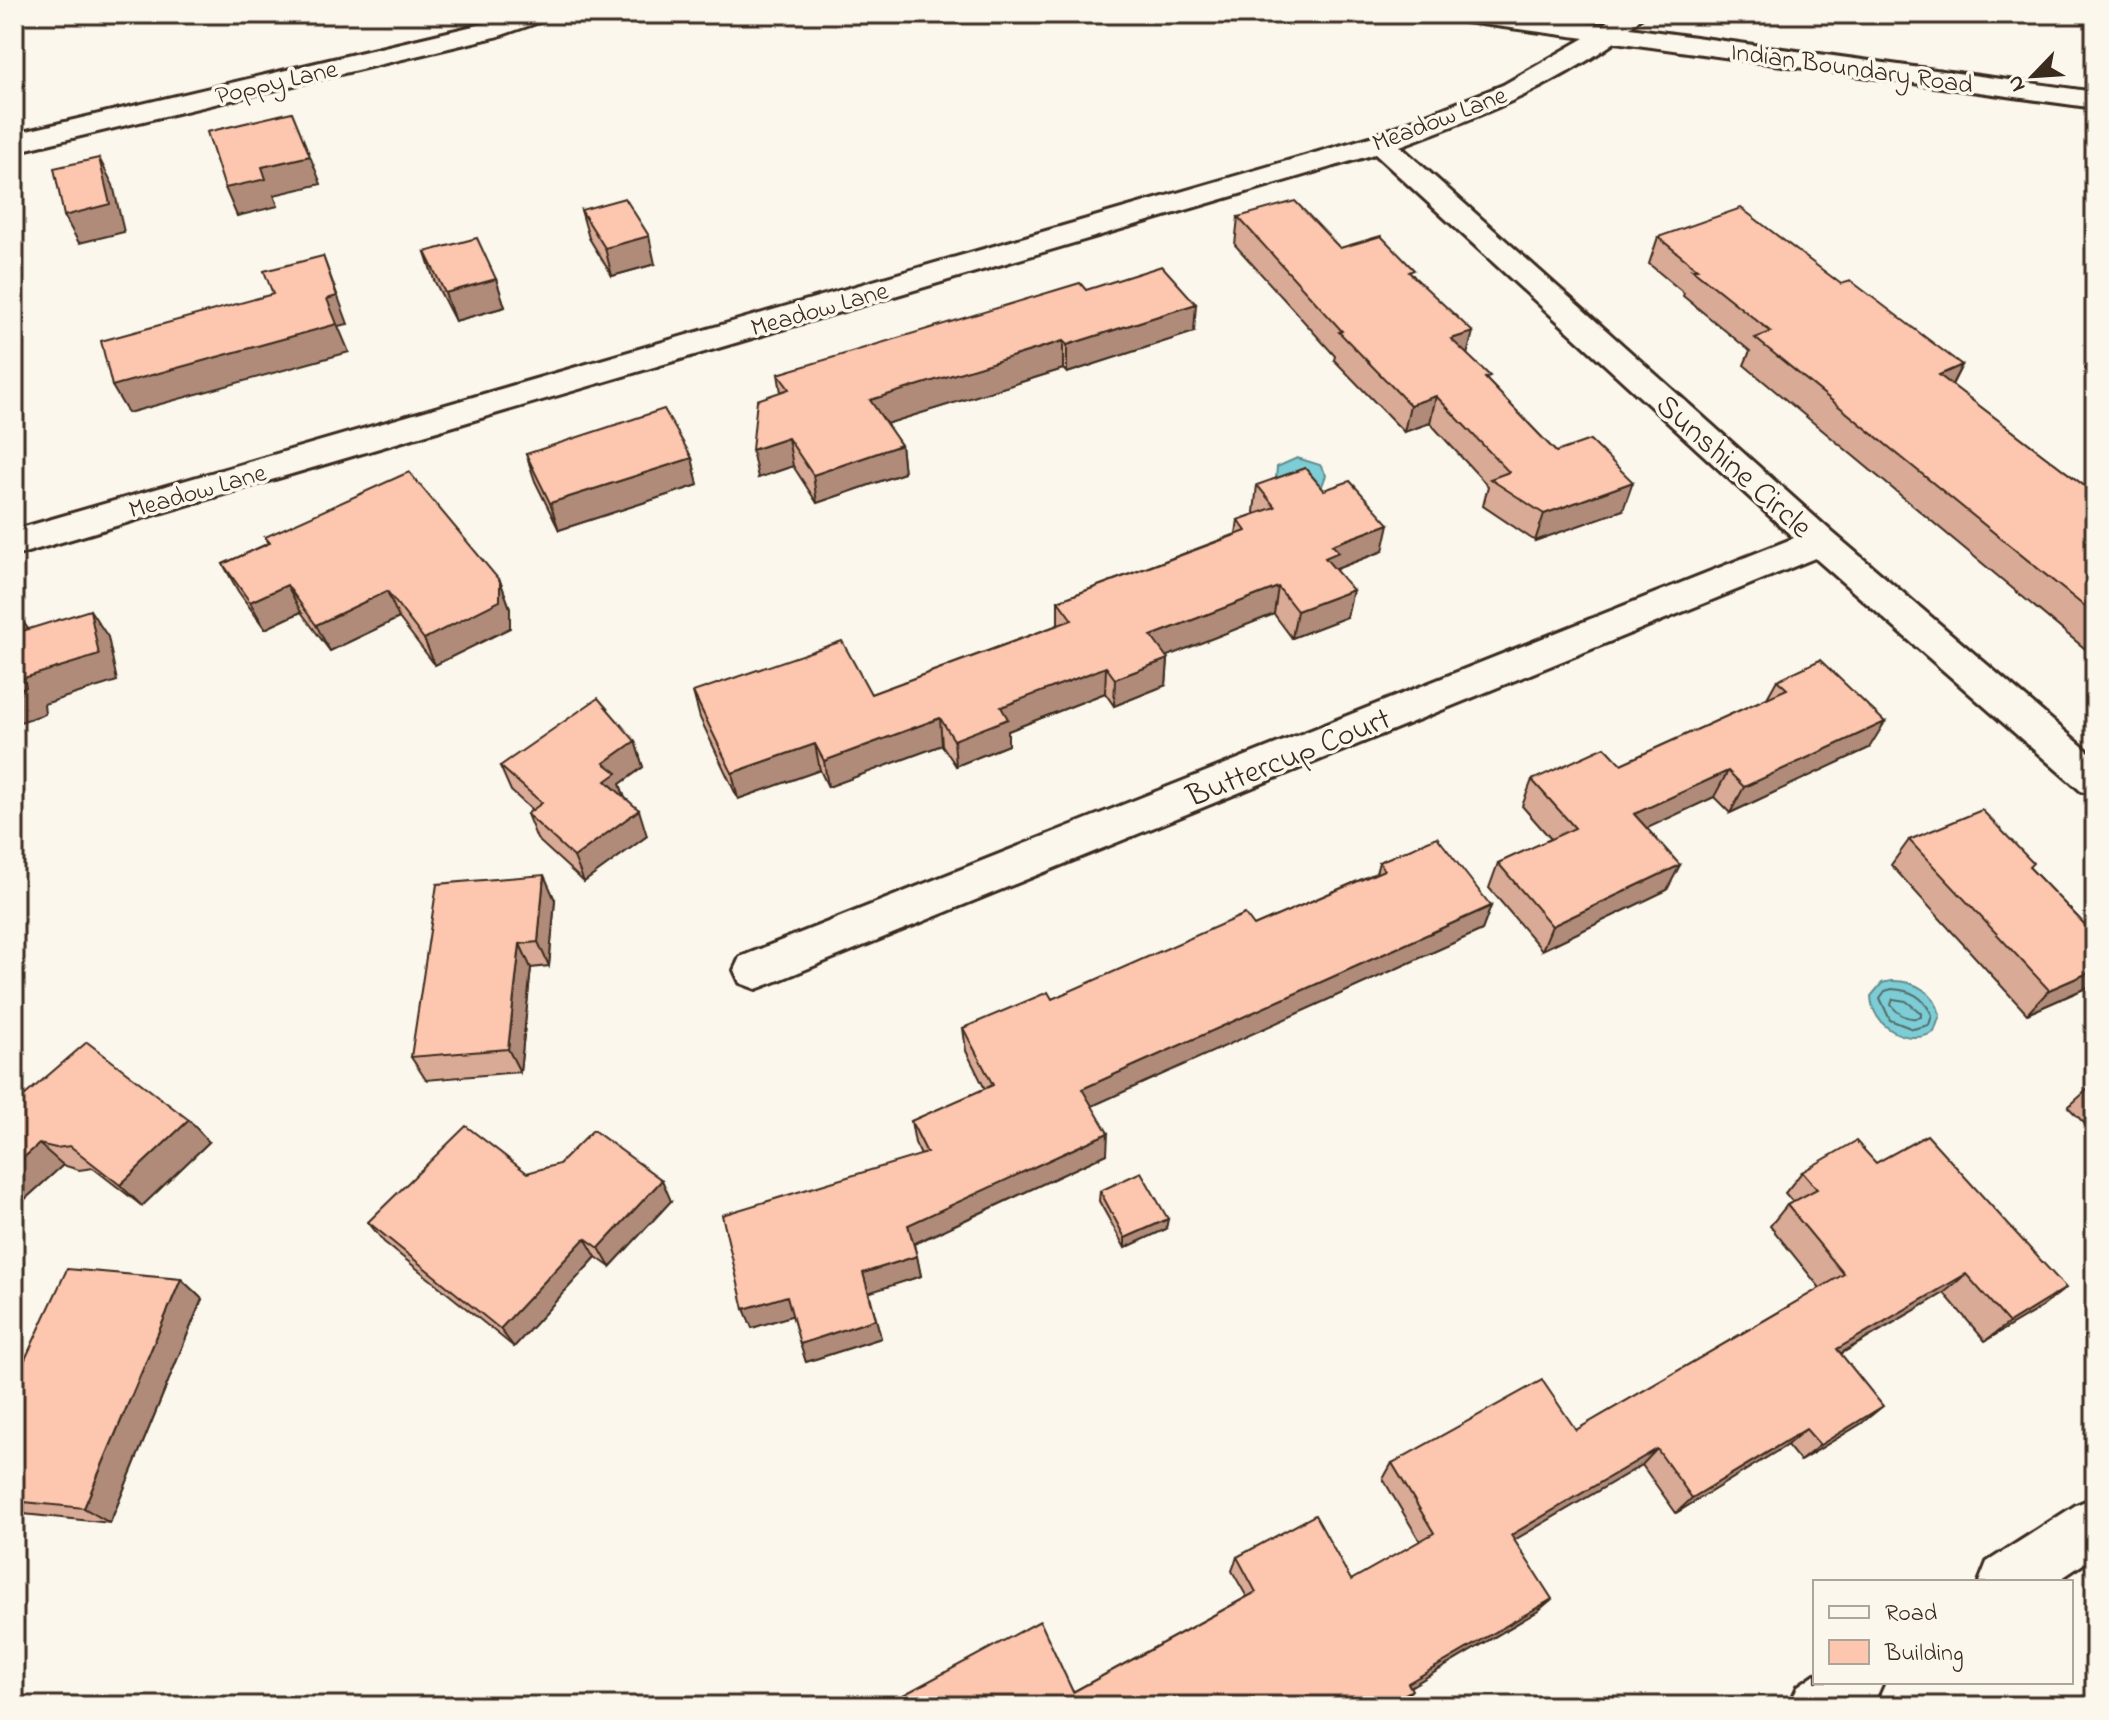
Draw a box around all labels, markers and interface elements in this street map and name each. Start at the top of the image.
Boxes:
street label: Indian Boundary Road [1728,34,1976,106]
north arrow [1993,36,2073,116]
street label: Poppy Lane [212,51,342,116]
text: N [2000,70,2035,97]
street label: Meadow Lane [1367,78,1513,164]
street label: Meadow Lane [747,273,893,349]
street label: Sunshine Circle [1644,384,1822,551]
street label: Meadow Lane [125,455,271,531]
street label: Buttercup Court [1179,697,1399,822]
legend [1813,1580,2073,1684]
text: Road [1885,1597,1938,1632]
text: Building [1884,1637,1964,1672]

